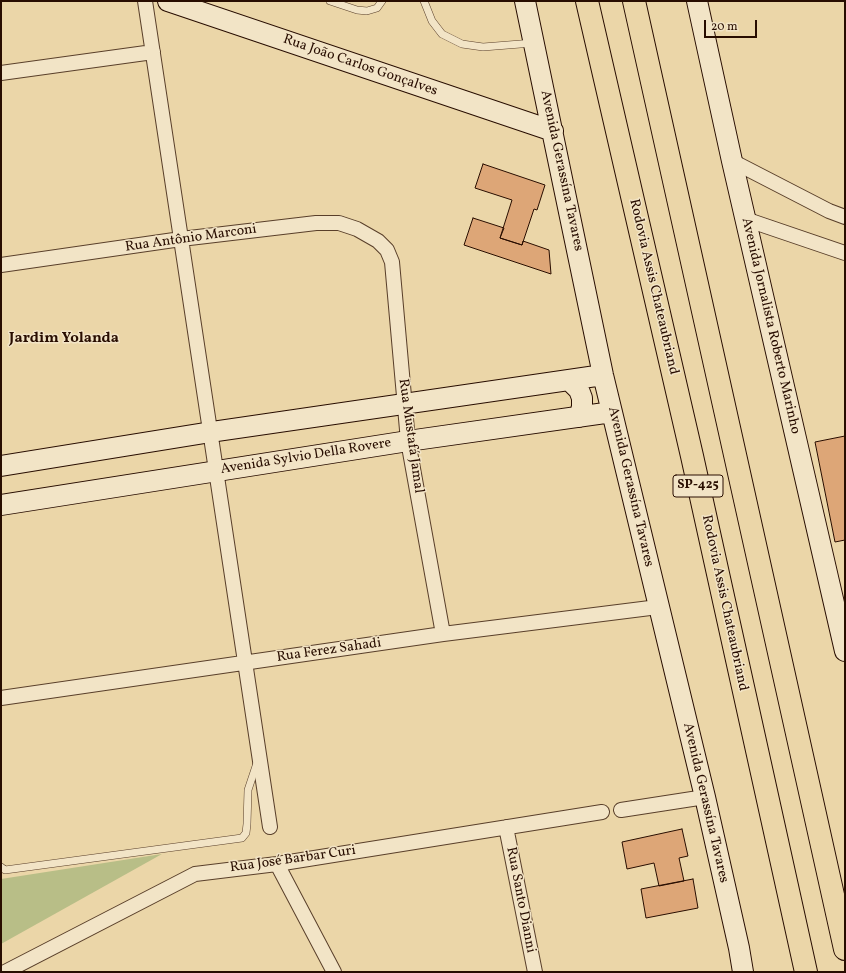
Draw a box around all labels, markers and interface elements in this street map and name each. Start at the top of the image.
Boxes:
scale bar [706,12,759,38]
text: 20 m [711,19,738,35]
street label: Rua João Carlos Gonçalves [281,32,439,100]
street label: Avenida Gerassína Tavares [536,89,586,253]
street label: Rodovia Assis Chateaubriand [625,198,681,376]
street label: Avenida Jornalista Roberto Marinho [737,216,803,436]
street label: Rua Antônio Marconi [124,221,258,257]
district label: Jardim Yolanda [9,330,119,348]
street label: Rua Mustafá Jamal [394,378,426,494]
street label: Avenida Gerassína Tavares [603,405,657,569]
street label: Avenida Sylvio Della Rovere [220,435,392,479]
road number: SP-425 [673,475,723,497]
street label: Rodovia Assis Chateaubriand [697,513,751,693]
street label: Rua Ferez Sahadi [276,635,382,667]
street label: Avenida Gerassína Tavares [678,721,732,885]
street label: Rua José Barbar Curi [229,843,357,877]
street label: Rua Santo Dianni [501,846,539,954]

